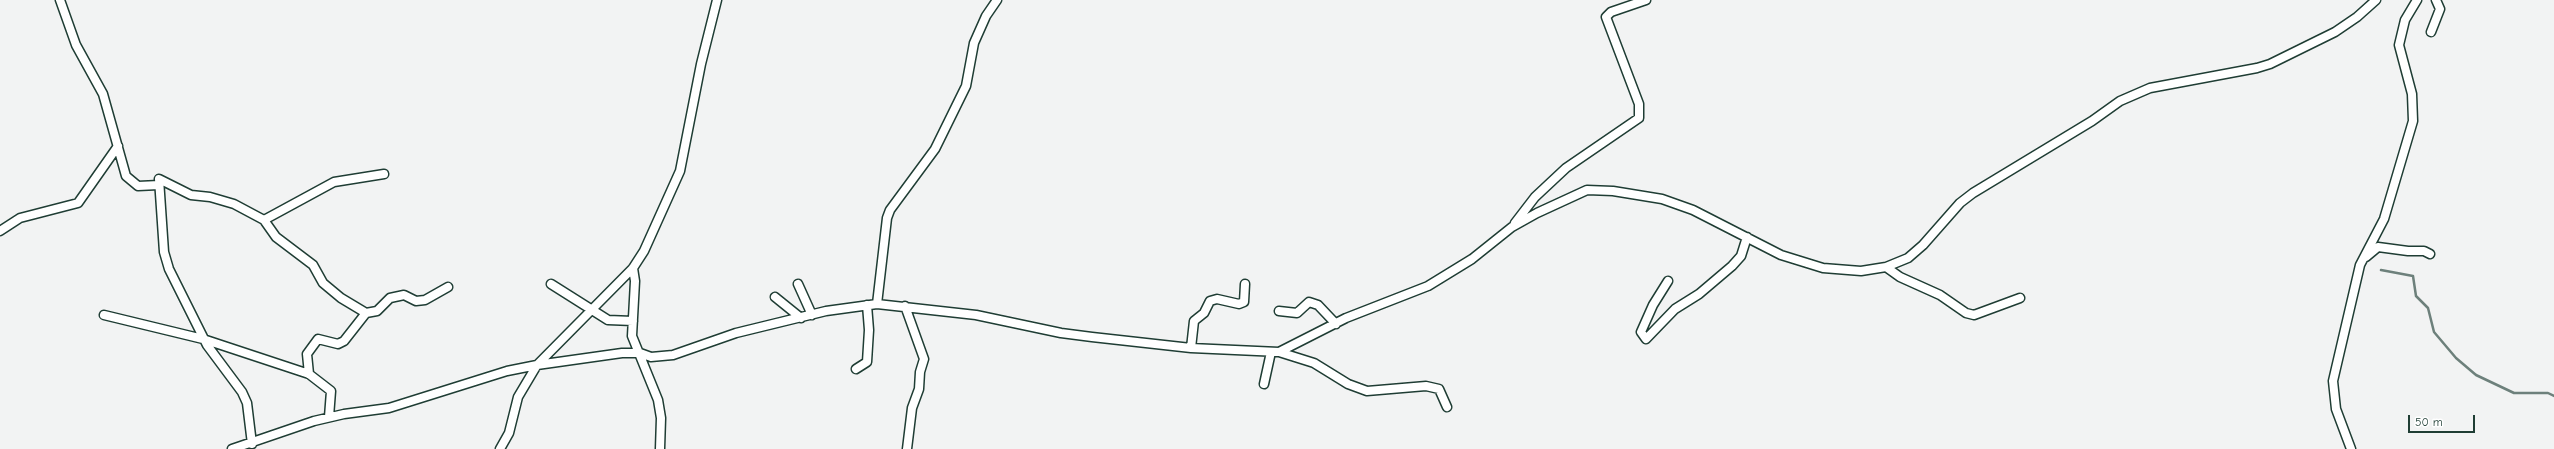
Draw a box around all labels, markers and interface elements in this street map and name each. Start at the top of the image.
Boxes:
scale bar [2410,407,2477,433]
text: 50 m [2415,415,2443,429]

